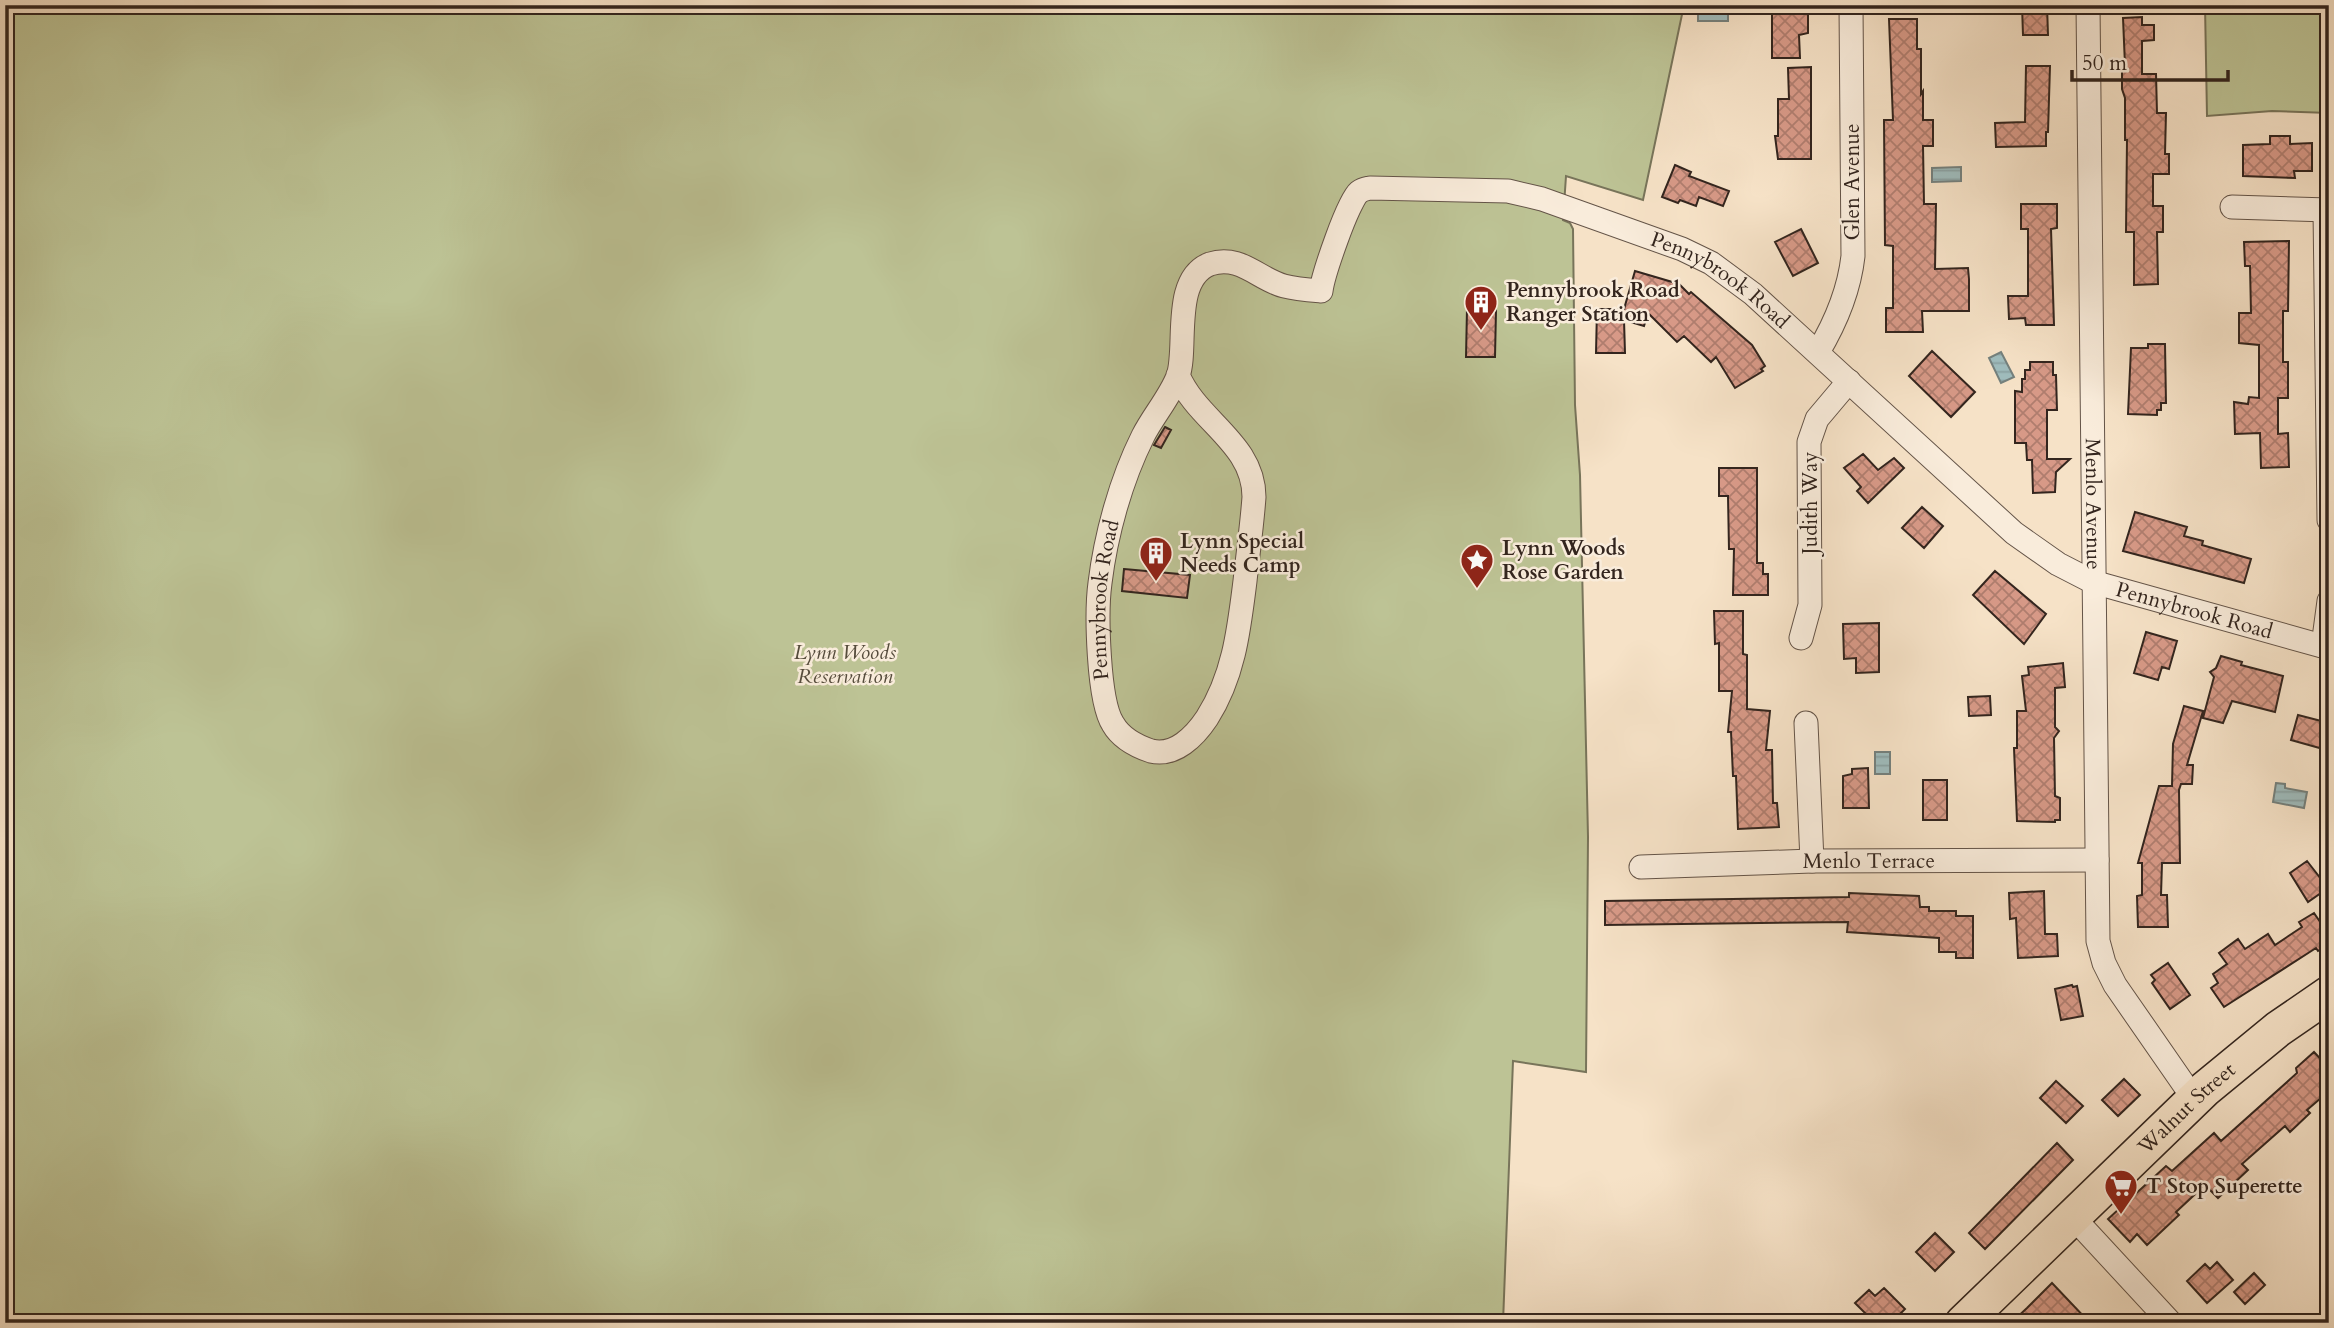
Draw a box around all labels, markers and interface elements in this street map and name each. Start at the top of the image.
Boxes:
scale bar [2072,38,2227,82]
text: 50 m [2082,49,2127,78]
street label: Glen Avenue [1838,123,1867,241]
street label: Pennybrook Road [1647,225,1796,335]
place label: Pennybrook Road Ranger Station [1506,276,1680,329]
building icon: Pennybrook Road Ranger Station [1462,283,1500,332]
street label: Menlo Avenue [2078,438,2109,570]
street label: Judith Way [1796,452,1825,557]
street label: Pennybrook Road [1084,516,1126,682]
place label: Lynn Special Needs Camp [1180,527,1304,580]
building icon: Lynn Special Needs Camp [1137,534,1175,583]
place label: Lynn Woods Rose Garden [1502,534,1625,587]
place icon: Lynn Woods Rose Garden [1458,541,1496,590]
street label: Pennybrook Road [2113,575,2276,646]
park label: Lynn Woods Reservation [794,638,896,691]
street label: Menlo Terrace [1803,846,1935,876]
street label: Walnut Street [2131,1055,2242,1162]
supermarket icon: T Stop Superette [2102,1167,2140,1216]
place label: T Stop Superette [2146,1172,2303,1201]

